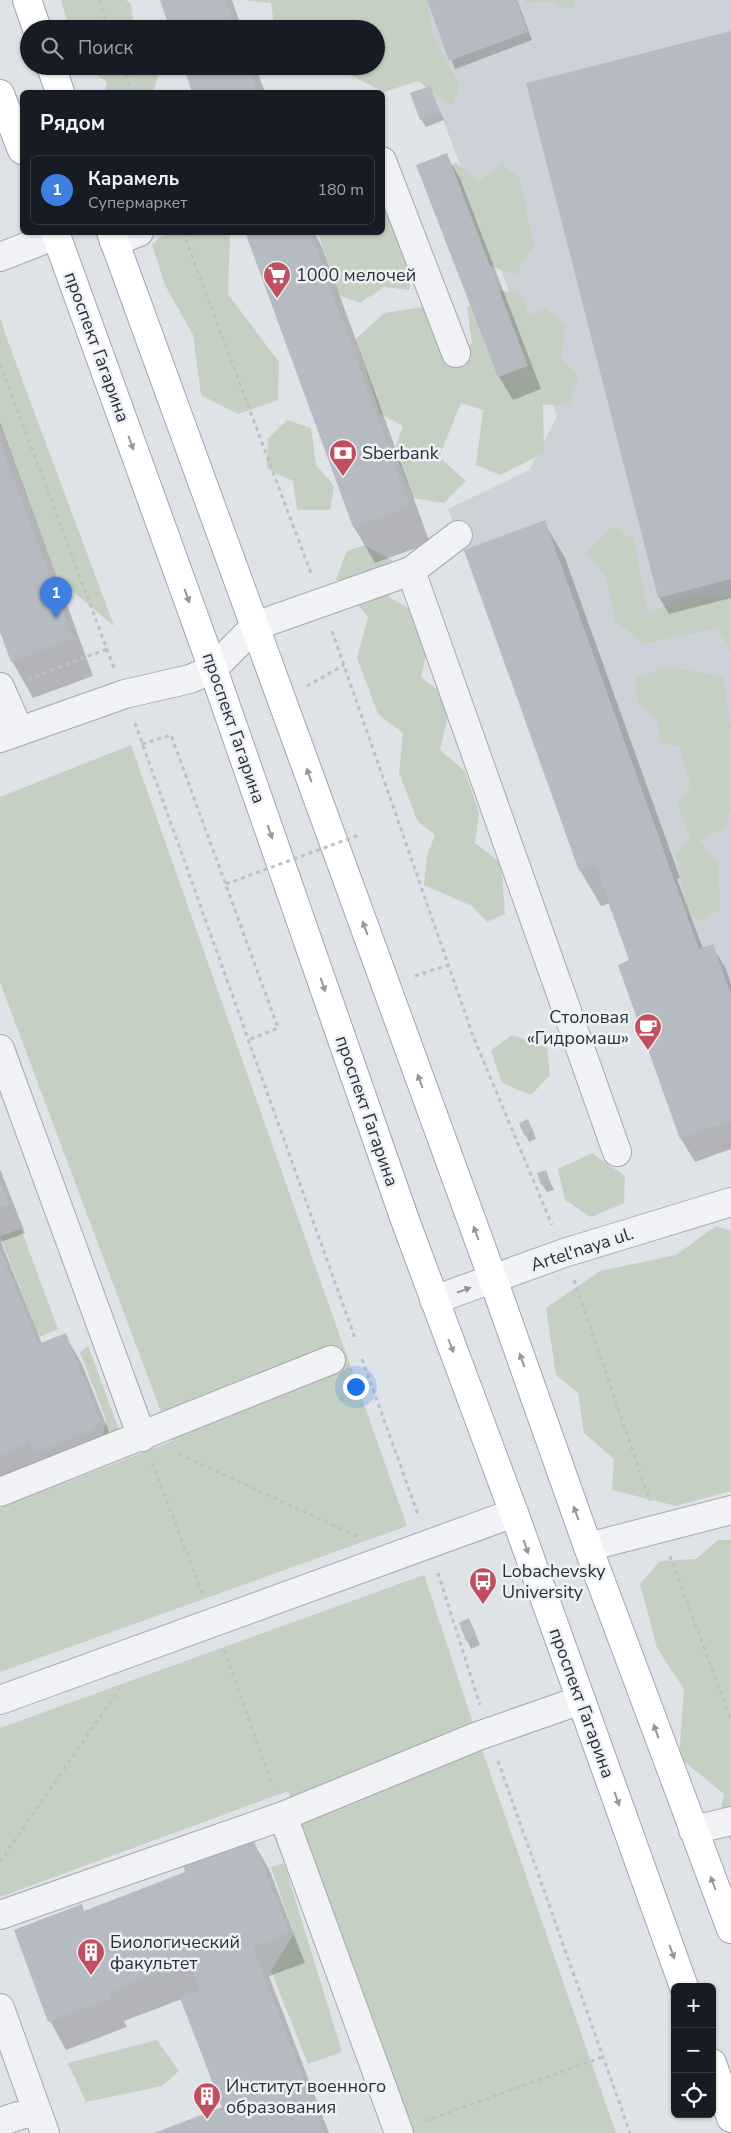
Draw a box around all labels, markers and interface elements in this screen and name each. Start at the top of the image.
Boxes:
search box [20,20,385,75]
icon: search [38,34,66,62]
text: Поиск [78,35,133,61]
text: Рядом [40,109,105,137]
text: Карамель [88,166,179,192]
text: 1 [52,179,62,201]
text: 180 m [317,179,364,201]
text: Супермаркет [88,192,187,214]
supermarket icon: 1000 мелочей [262,260,292,299]
place label: 1000 мелочей [296,263,416,287]
street label: проспект Гагарина [59,269,135,425]
one-way arrow [128,436,136,451]
bank icon: Sberbank [328,438,358,477]
place label: Sberbank [362,441,440,465]
pin: 1 [40,577,72,618]
one-way arrow [183,589,191,604]
street label: проспект Гагарина [197,649,271,807]
one-way arrow [305,768,312,783]
one-way arrow [267,824,274,839]
one-way arrow [361,920,369,935]
one-way arrow [319,978,327,993]
place label: Столовая «Гидромаш» [527,1005,629,1050]
cafe icon: Столовая «Гидромаш» [633,1012,663,1051]
street label: проспект Гагарина [330,1032,404,1190]
one-way arrow [416,1073,424,1088]
street label: Artel'naya ul. [527,1221,637,1277]
one-way arrow [472,1226,479,1241]
one-way arrow [456,1286,471,1293]
one-way arrow [448,1339,456,1353]
one-way arrow [518,1352,526,1367]
your location [343,1374,369,1400]
one-way arrow [572,1505,580,1520]
one-way arrow [523,1540,531,1555]
place label: Lobachevsky University [502,1559,606,1604]
bus stop icon: Lobachevsky University [468,1566,498,1605]
street label: проспект Гагарина [544,1625,620,1781]
one-way arrow [652,1723,660,1738]
one-way arrow [613,1792,621,1807]
one-way arrow [709,1876,717,1890]
place label: Биологический факультет [110,1930,240,1975]
building icon: Биологический факультет [76,1937,106,1976]
one-way arrow [668,1945,676,1960]
map controls [671,1983,716,2118]
button: + [671,1983,716,2028]
button: − [671,2028,716,2073]
button: locate [671,2073,716,2118]
place label: Институт военного образования [226,2074,386,2119]
building icon: Институт военного образования [192,2081,222,2120]

